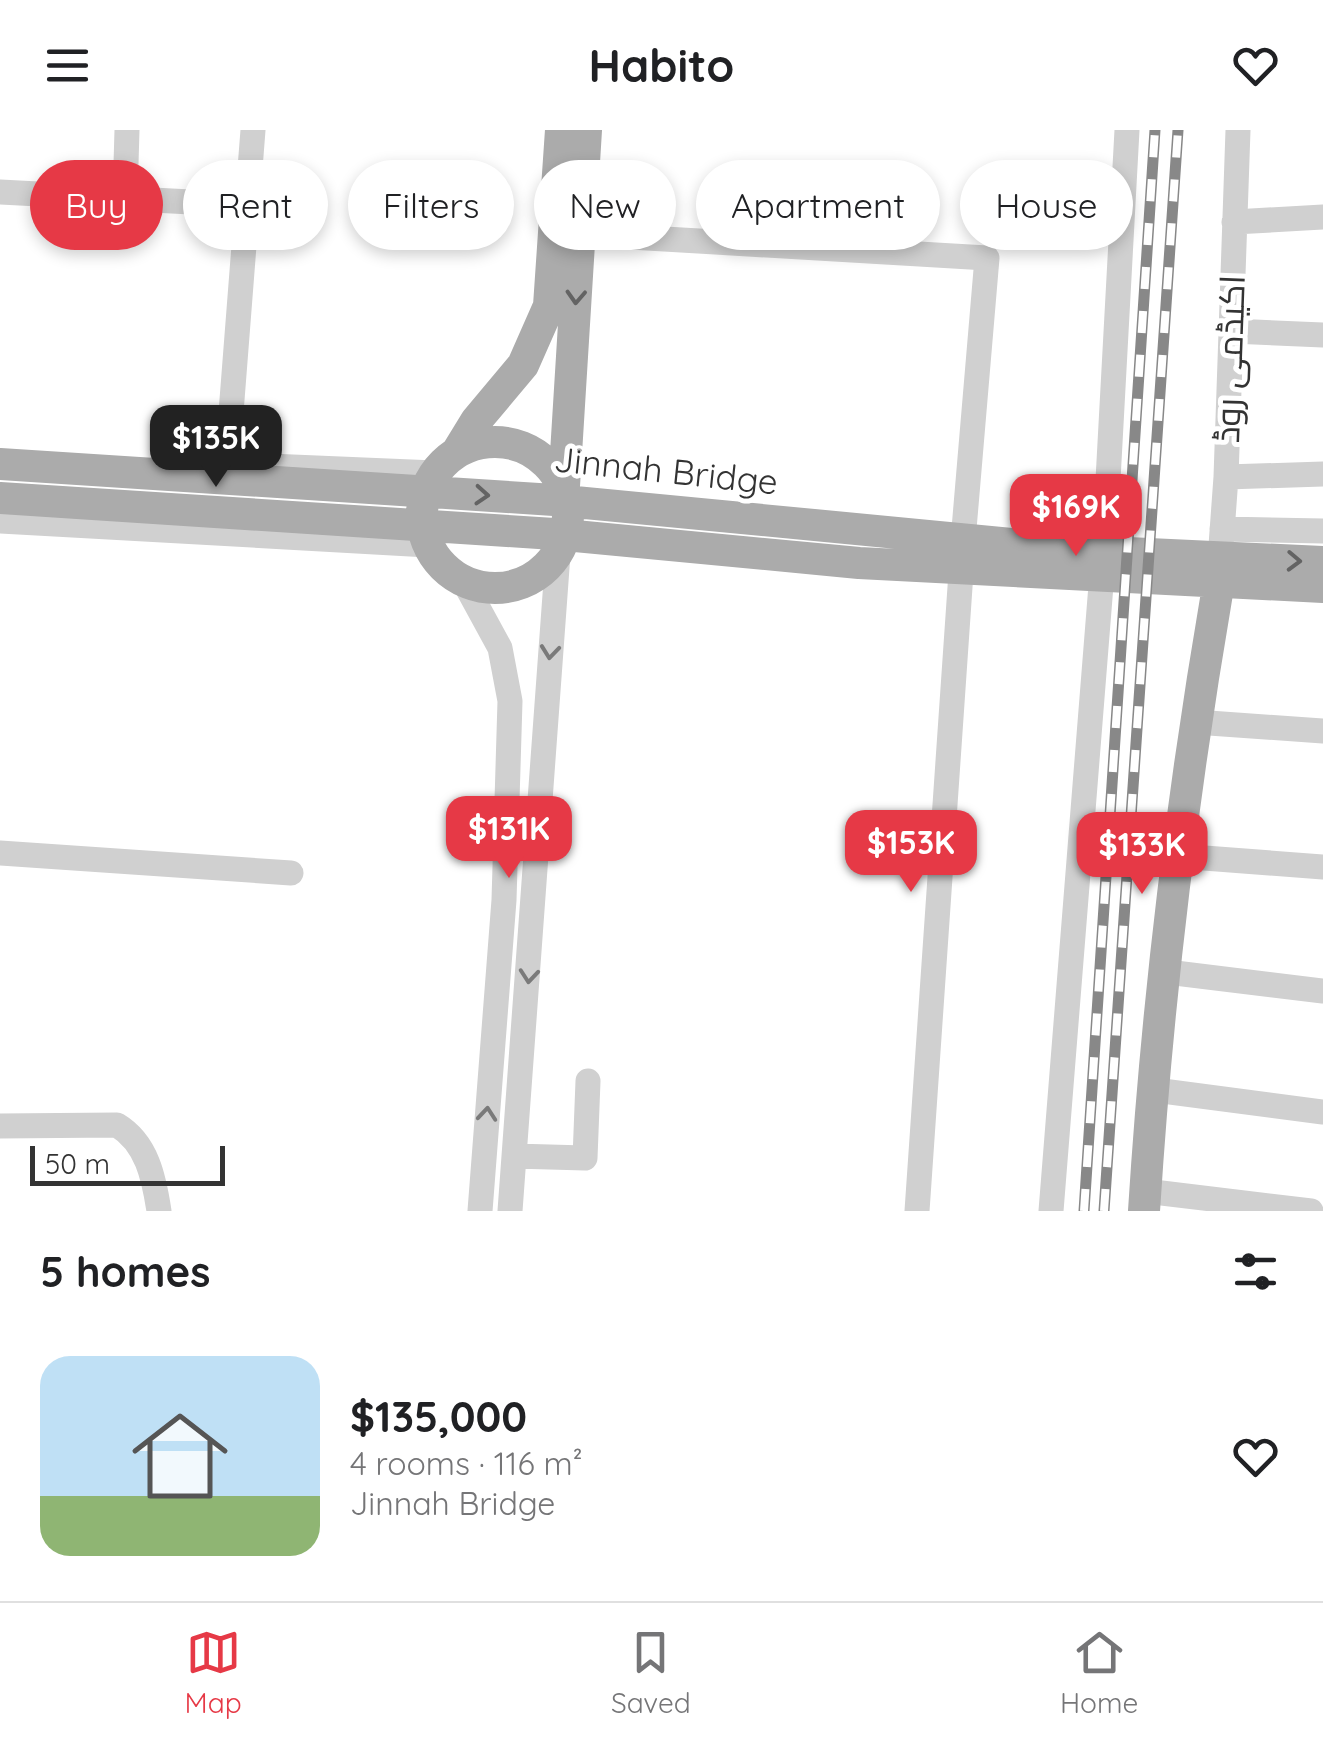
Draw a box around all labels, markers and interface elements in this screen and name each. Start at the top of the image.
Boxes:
text: Habito [589,37,734,93]
icon: menu [40,38,95,93]
icon: heart [1228,38,1283,93]
chip: Buy [30,160,163,250]
chip: Rent [183,160,328,250]
chip: Filters [348,160,514,250]
chip: New [534,160,676,250]
chip: Apartment [696,160,940,250]
chip: House [960,160,1133,250]
street label: اکیڈمی روڈ [1204,274,1254,444]
one-way arrow [566,290,587,306]
pin: $135K [146,405,286,490]
text: $135K [172,417,260,457]
street label: Jinnah Bridge [552,436,780,504]
pin: $169K [1006,474,1146,559]
one-way arrow [474,484,490,505]
text: $169K [1032,486,1120,526]
one-way arrow [1286,550,1302,571]
one-way arrow [540,644,562,660]
pin: $131K [439,796,579,881]
text: $131K [468,808,550,848]
pin: $153K [841,810,981,895]
pin: $133K [1072,812,1212,897]
text: $153K [867,822,955,862]
text: $133K [1099,824,1185,864]
one-way arrow [518,968,540,984]
one-way arrow [476,1105,498,1121]
scale bar [30,1141,225,1186]
text: 50 m [45,1146,110,1181]
icon: filters [1228,1244,1283,1299]
text: 5 homes [40,1245,211,1298]
text: $135,000 [350,1390,527,1443]
icon: home [120,1396,240,1516]
icon: heart [1228,1429,1283,1484]
text: 4 rooms · 116 m² [350,1443,583,1483]
text: Jinnah Bridge [350,1483,555,1523]
tab: Map [185,1625,242,1720]
tab: Saved [611,1625,691,1720]
tab: Home [1060,1625,1138,1720]

